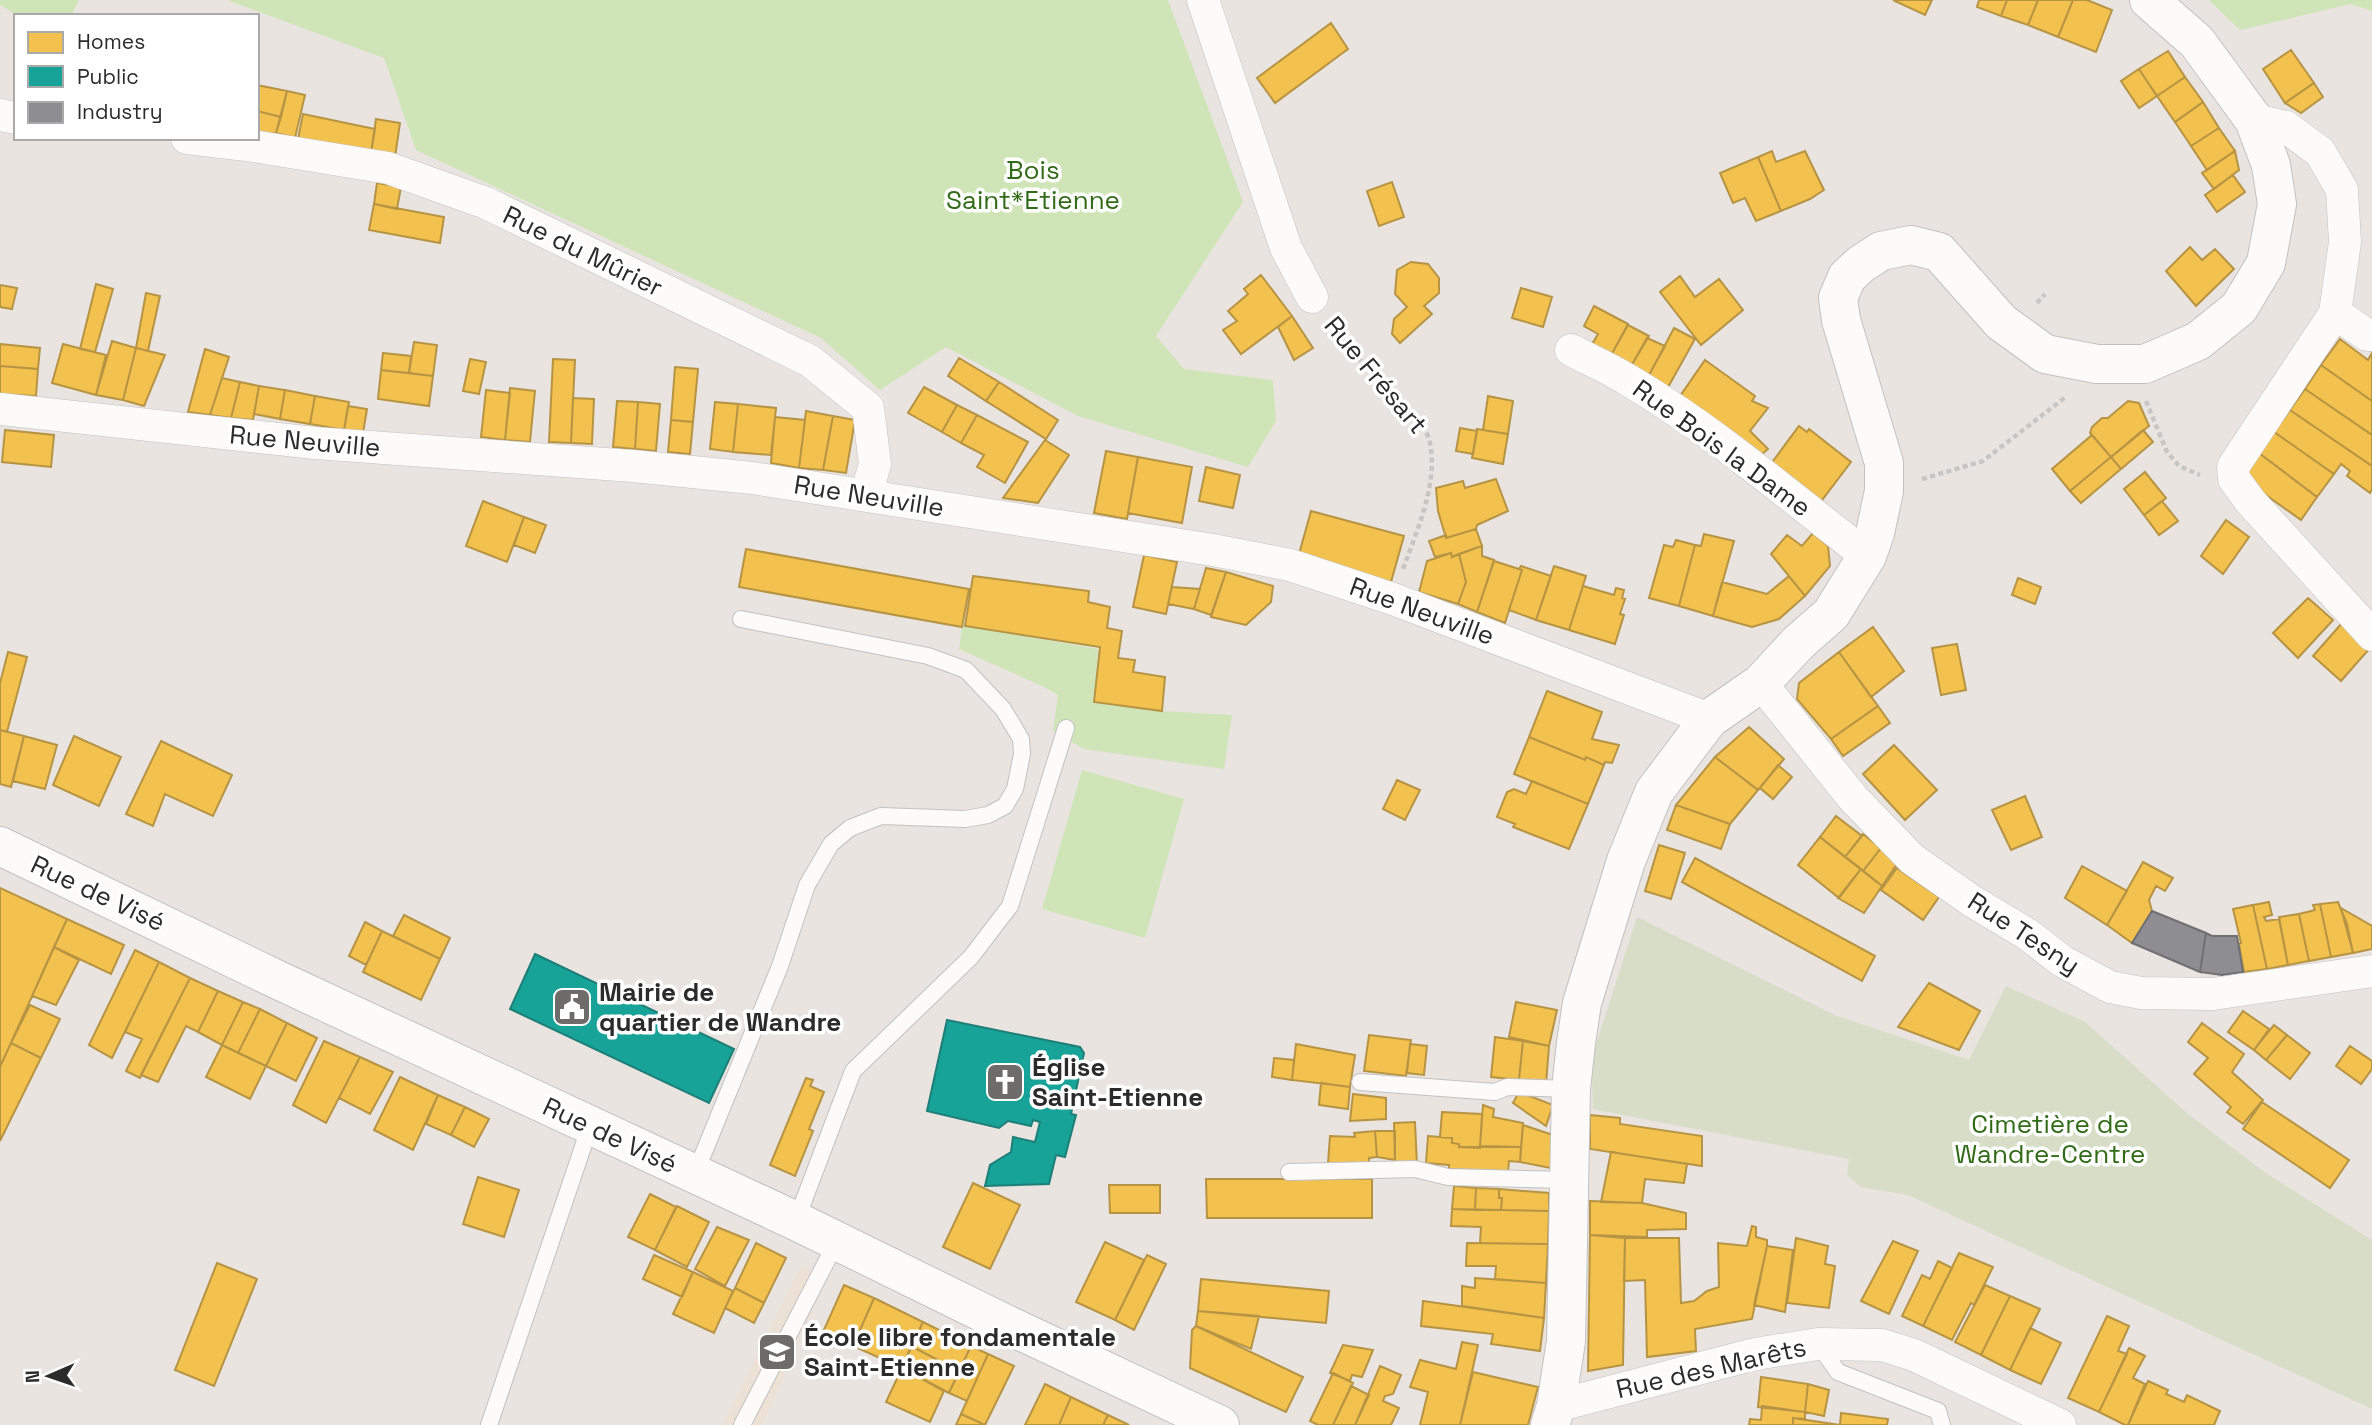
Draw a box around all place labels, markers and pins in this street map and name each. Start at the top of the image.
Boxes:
place label: Mairie de quartier de Wandre [599,975,841,1039]
public building icon: Mairie de quartier de Wandre [551,986,593,1028]
place label: Église Saint-Etienne [1032,1050,1203,1114]
church icon: Église Saint-Etienne [984,1061,1026,1103]
place label: École libre fondamentale Saint-Etienne [804,1320,1116,1384]
school or university icon: École libre fondamentale Saint-Etienne [756,1331,798,1373]

